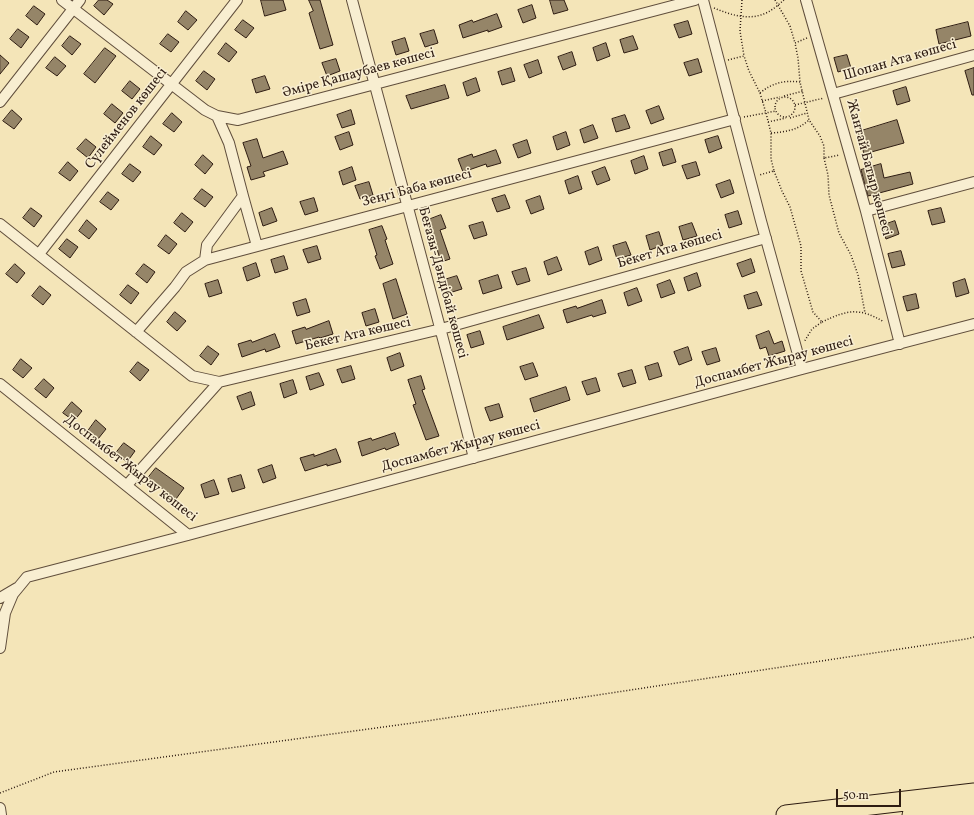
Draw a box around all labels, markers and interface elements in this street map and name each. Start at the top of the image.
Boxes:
street label: Шопан Ата көшесі [841,37,959,85]
street label: Әміре Қашаубаев көшесі [281,46,437,102]
street label: Сүлейменов көшесі [82,65,172,173]
street label: Жантай Батыр көшесі [842,98,894,238]
street label: Зеңгі Баба көшесі [360,166,474,212]
street label: Беғазы-Дәндібай көшесі [414,206,470,360]
street label: Бекет Ата көшесі [616,227,724,273]
street label: Бекет Ата көшесі [303,315,413,355]
street label: Доспамбет Жырау көшесі [693,334,855,392]
street label: Доспамбет Жырау көшесі [60,412,200,526]
street label: Доспамбет Жырау көшесі [380,418,542,476]
scale bar [838,781,903,807]
text: 50 m [843,788,869,804]

